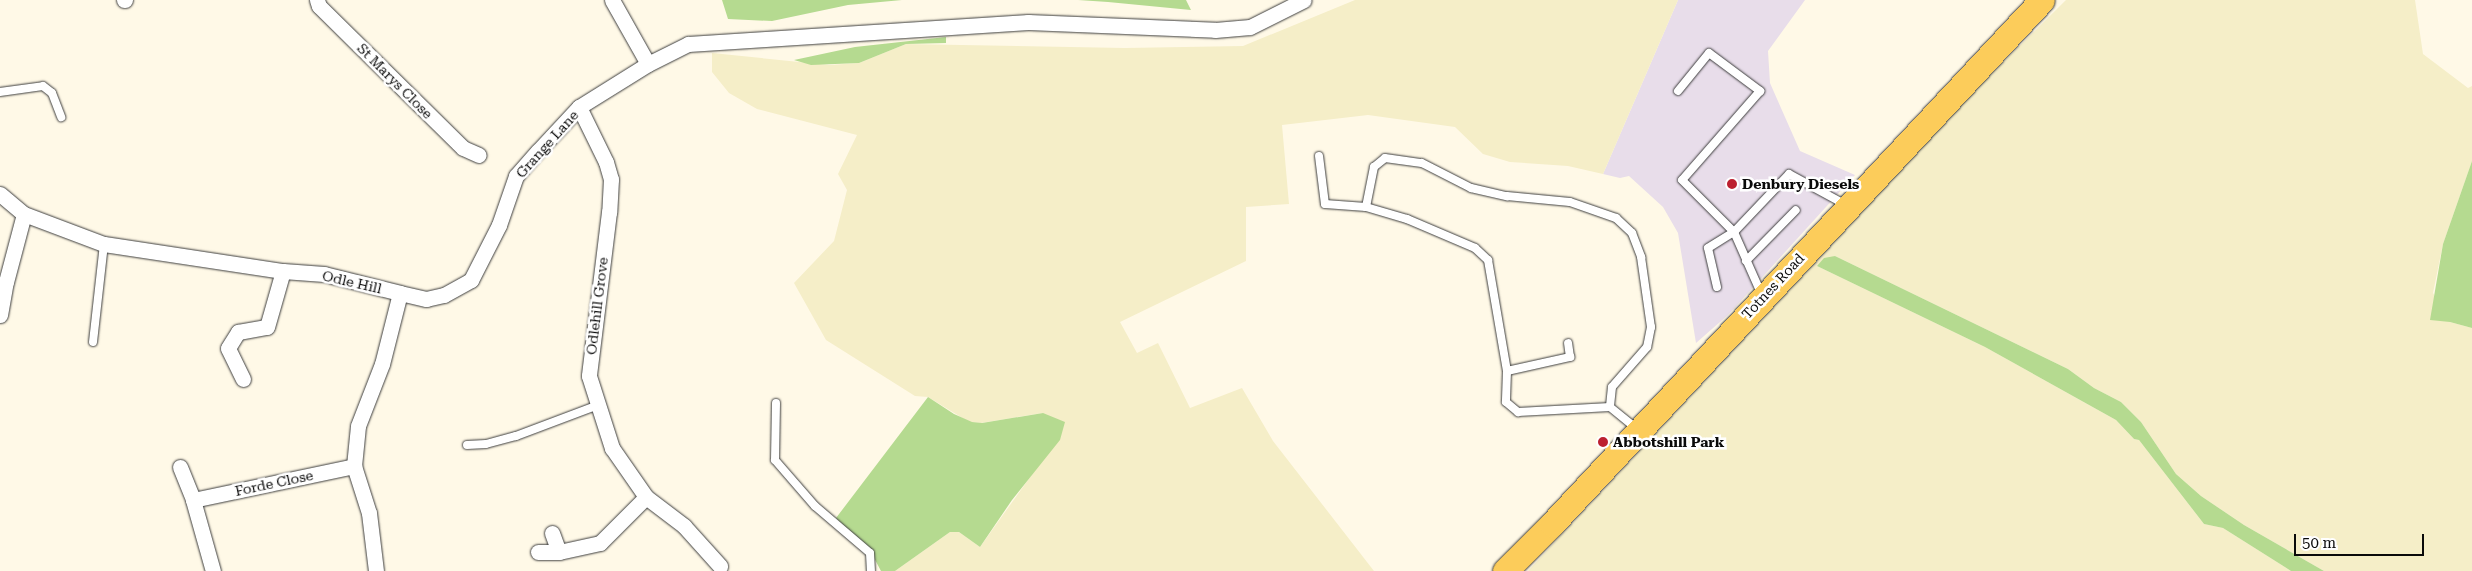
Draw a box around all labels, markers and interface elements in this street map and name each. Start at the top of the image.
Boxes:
street label: St Marys Close [354,40,436,122]
street label: Grange Lane [512,107,582,181]
place label: Denbury Diesels [1742,176,1859,192]
marker: Denbury Diesels [1726,178,1738,190]
street label: Totnes Road [1738,250,1808,322]
street label: Odlehill Grove [583,256,611,356]
street label: Odle Hill [321,267,383,297]
place label: Abbotshill Park [1613,434,1724,450]
marker: Abbotshill Park [1597,436,1609,448]
street label: Forde Close [233,467,315,499]
scale bar [2297,524,2427,556]
text: 50 m [2302,534,2336,552]

